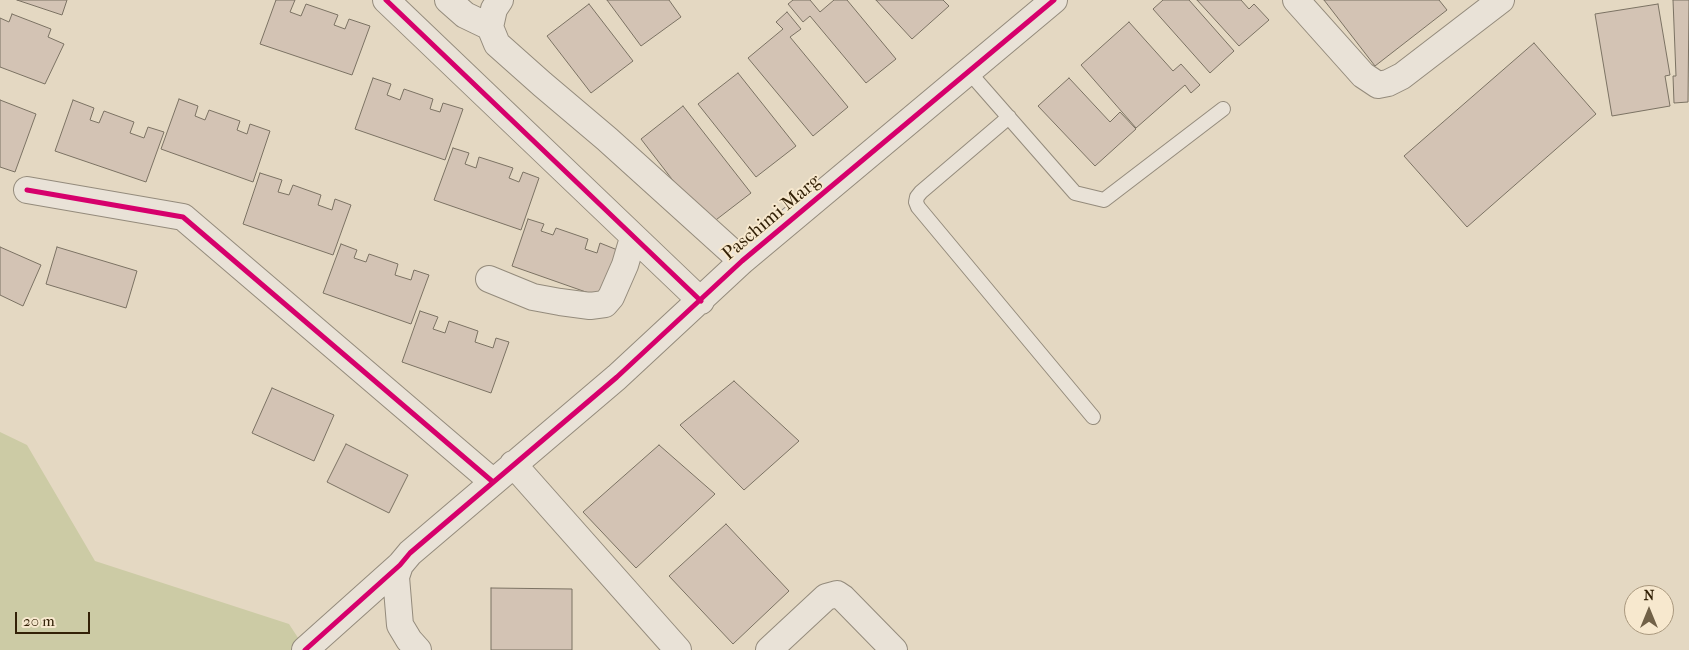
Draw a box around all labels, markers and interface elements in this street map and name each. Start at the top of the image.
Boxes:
street label: Paschimi Marg [718,170,826,266]
north arrow [1624,585,1674,635]
text: N [1644,587,1654,604]
scale bar [18,602,92,634]
text: 20 m [23,612,55,630]

